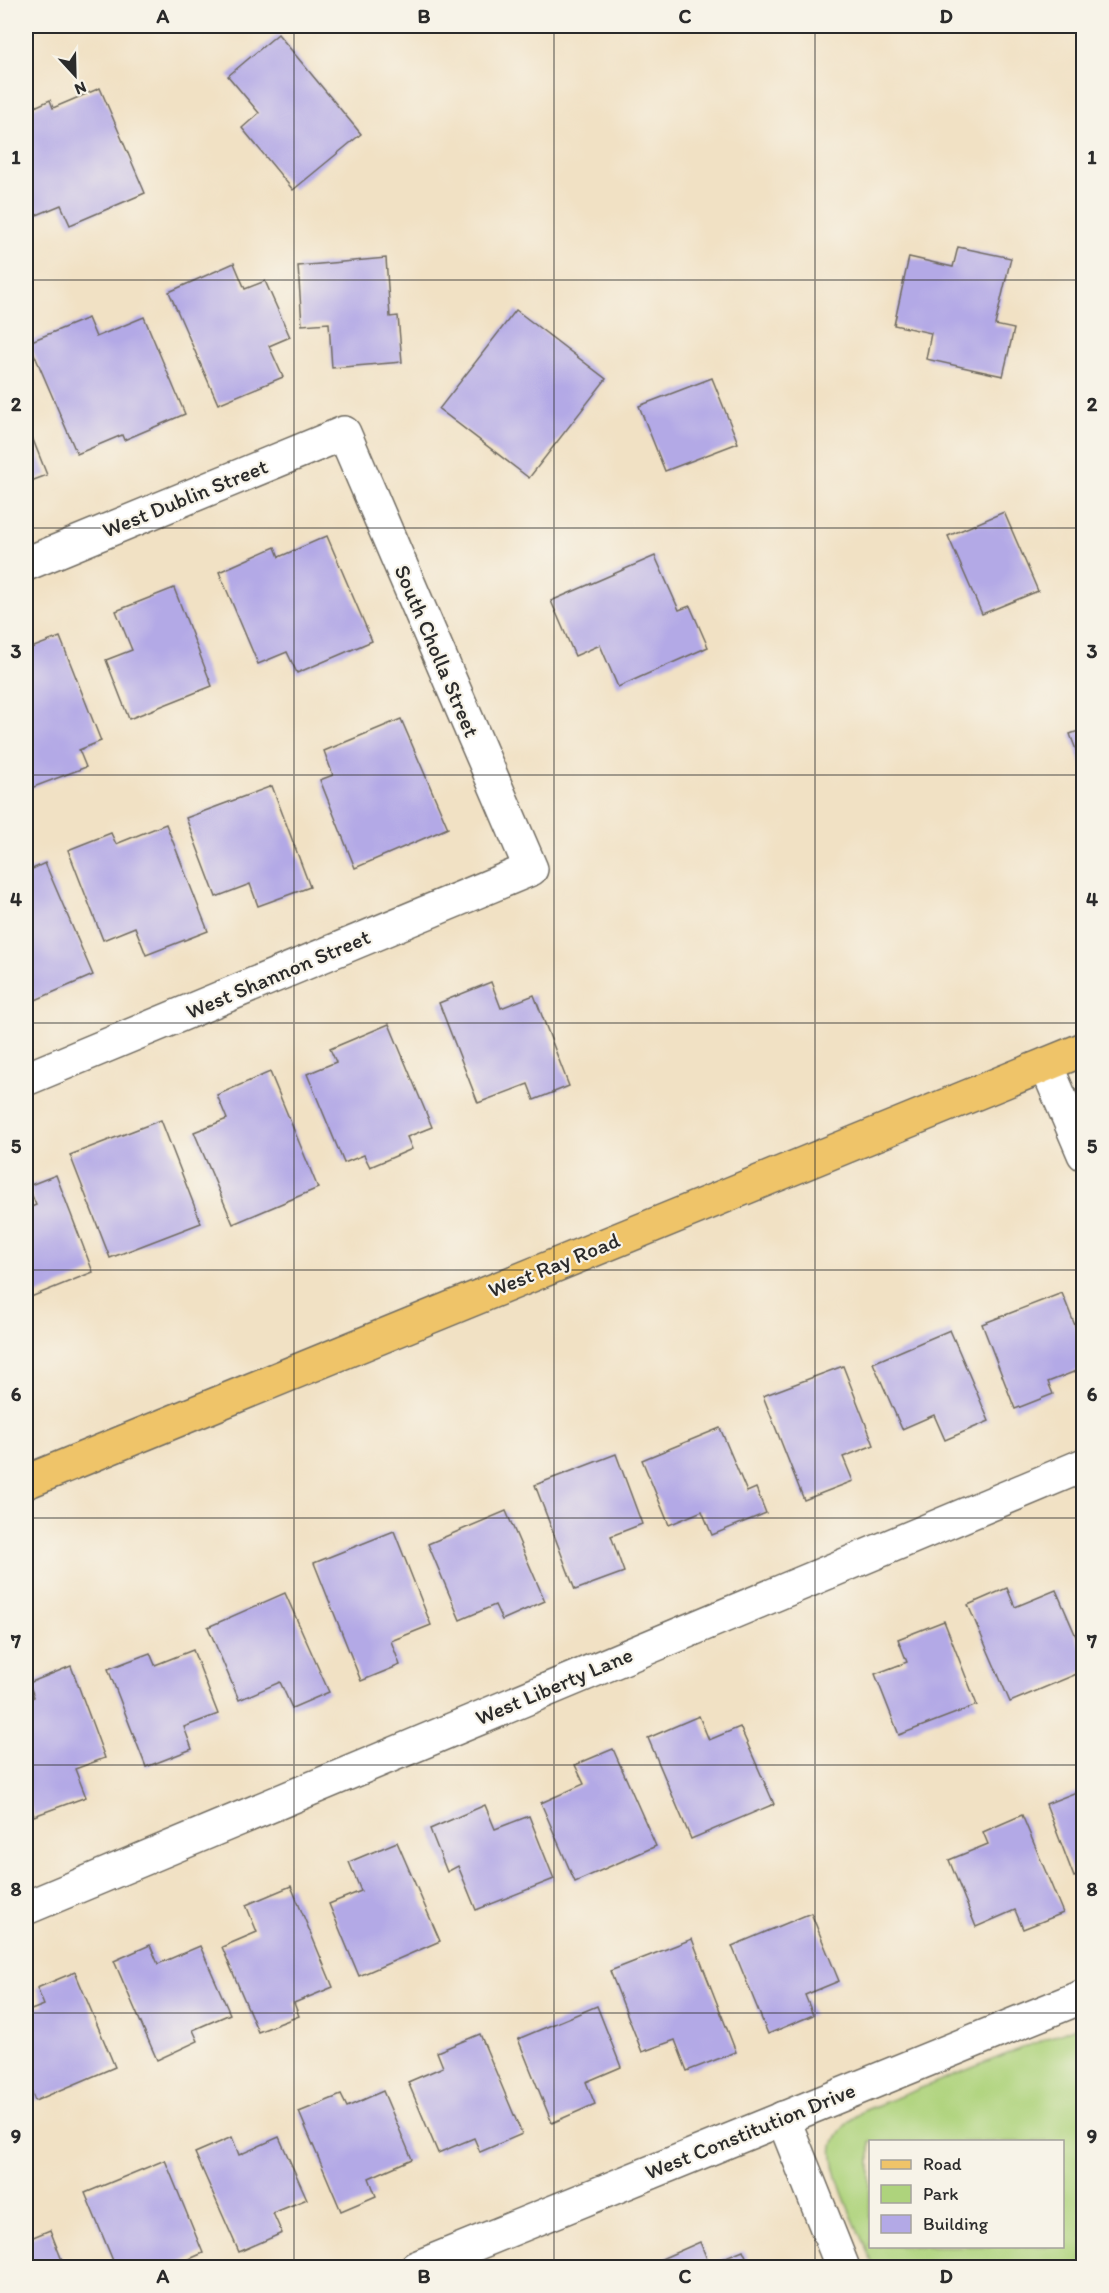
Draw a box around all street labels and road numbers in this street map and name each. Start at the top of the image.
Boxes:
street label: West Dublin Street [98,453,272,543]
street label: South Cholla Street [388,561,486,741]
street label: West Shannon Street [182,923,374,1025]
street label: West Ray Road [484,1226,624,1304]
street label: West Liberty Lane [471,1641,637,1731]
street label: West Constitution Drive [641,2076,859,2186]

